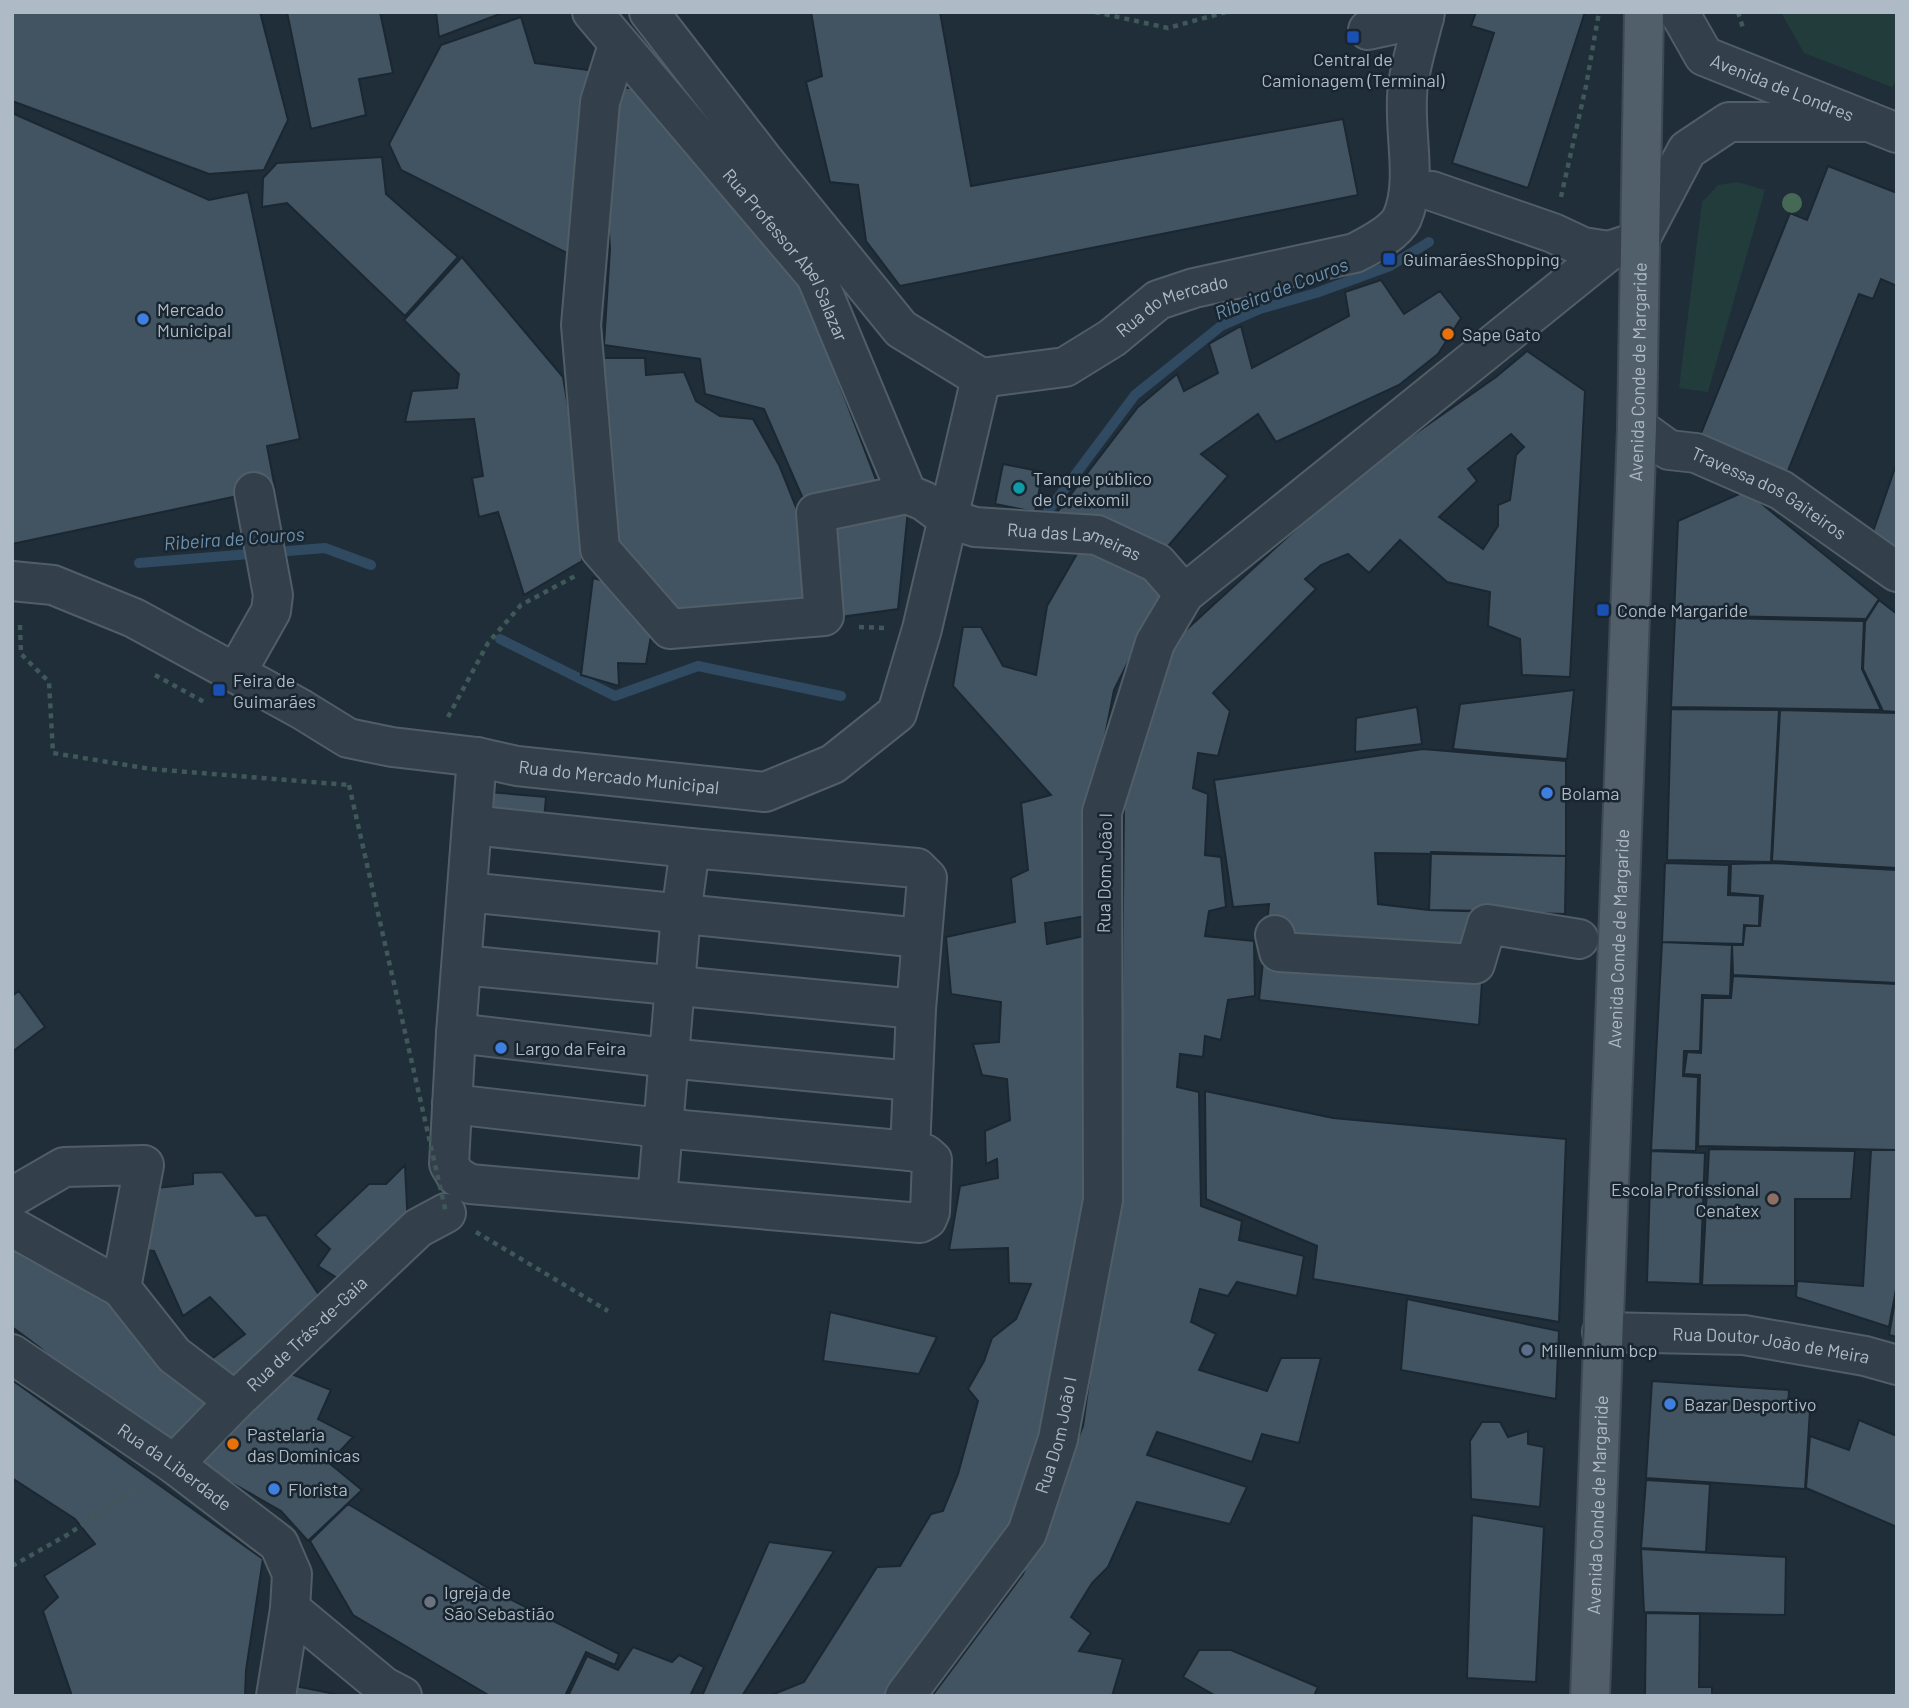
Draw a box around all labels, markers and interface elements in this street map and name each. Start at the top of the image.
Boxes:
marker: Central de Camionagem (Terminal) [1345,29,1361,45]
place label: Central de Camionagem (Terminal) [1262,48,1445,91]
street label: Avenida de Londres [1708,49,1857,126]
street label: Rua Professor Abel Salazar [718,164,853,345]
place label: GuimarãesShopping [1403,248,1560,270]
marker: GuimarãesShopping [1381,251,1397,267]
water label: Ribeira de Couros [1211,252,1351,324]
street label: Avenida Conde de Margaride [1624,262,1651,482]
street label: Rua do Mercado [1111,270,1230,341]
place label: Mercado Municipal [157,298,231,341]
marker: Mercado Municipal [135,311,151,327]
place label: Sape Gato [1462,323,1541,345]
marker: Sape Gato [1440,326,1456,342]
street label: Travessa dos Gaiteiros [1688,441,1851,544]
place label: Tanque público de Creixomil [1033,467,1152,510]
marker: Tanque público de Creixomil [1011,480,1027,496]
street label: Rua das Lameiras [1006,518,1145,565]
water label: Ribeira de Couros [163,522,305,554]
place label: Conde Margaride [1617,599,1748,621]
marker: Conde Margaride [1595,602,1611,618]
place label: Feira de Guimarães [233,669,316,712]
marker: Feira de Guimarães [211,682,227,698]
street label: Rua do Mercado Municipal [517,755,720,798]
place label: Bolama [1561,782,1620,804]
marker: Bolama [1539,785,1555,801]
street label: Rua Dom João I [1092,813,1116,933]
street label: Avenida Conde de Margaride [1603,828,1633,1049]
place label: Largo da Feira [515,1037,626,1059]
marker: Largo da Feira [493,1040,509,1056]
place label: Escola Profissional Cenatex [1611,1178,1759,1221]
marker: Escola Profissional Cenatex [1765,1191,1781,1207]
street label: Rua de Trás-de-Gaia [242,1271,371,1396]
street label: Rua Doutor João de Meira [1672,1322,1872,1368]
place label: Millennium bcp [1541,1339,1657,1361]
marker: Millennium bcp [1519,1342,1535,1358]
street label: Rua Dom João I [1030,1374,1081,1496]
place label: Bazar Desportivo [1684,1393,1817,1415]
street label: Avenida Conde de Margaride [1582,1395,1612,1615]
marker: Bazar Desportivo [1662,1396,1678,1412]
street label: Rua da Liberdade [114,1418,236,1515]
place label: Pastelaria das Dominicas [247,1423,360,1466]
marker: Pastelaria das Dominicas [225,1436,241,1452]
place label: Florista [288,1478,348,1500]
marker: Florista [266,1481,282,1497]
place label: Igreja de São Sebastião [444,1581,555,1624]
marker: Igreja de São Sebastião [422,1594,438,1610]

